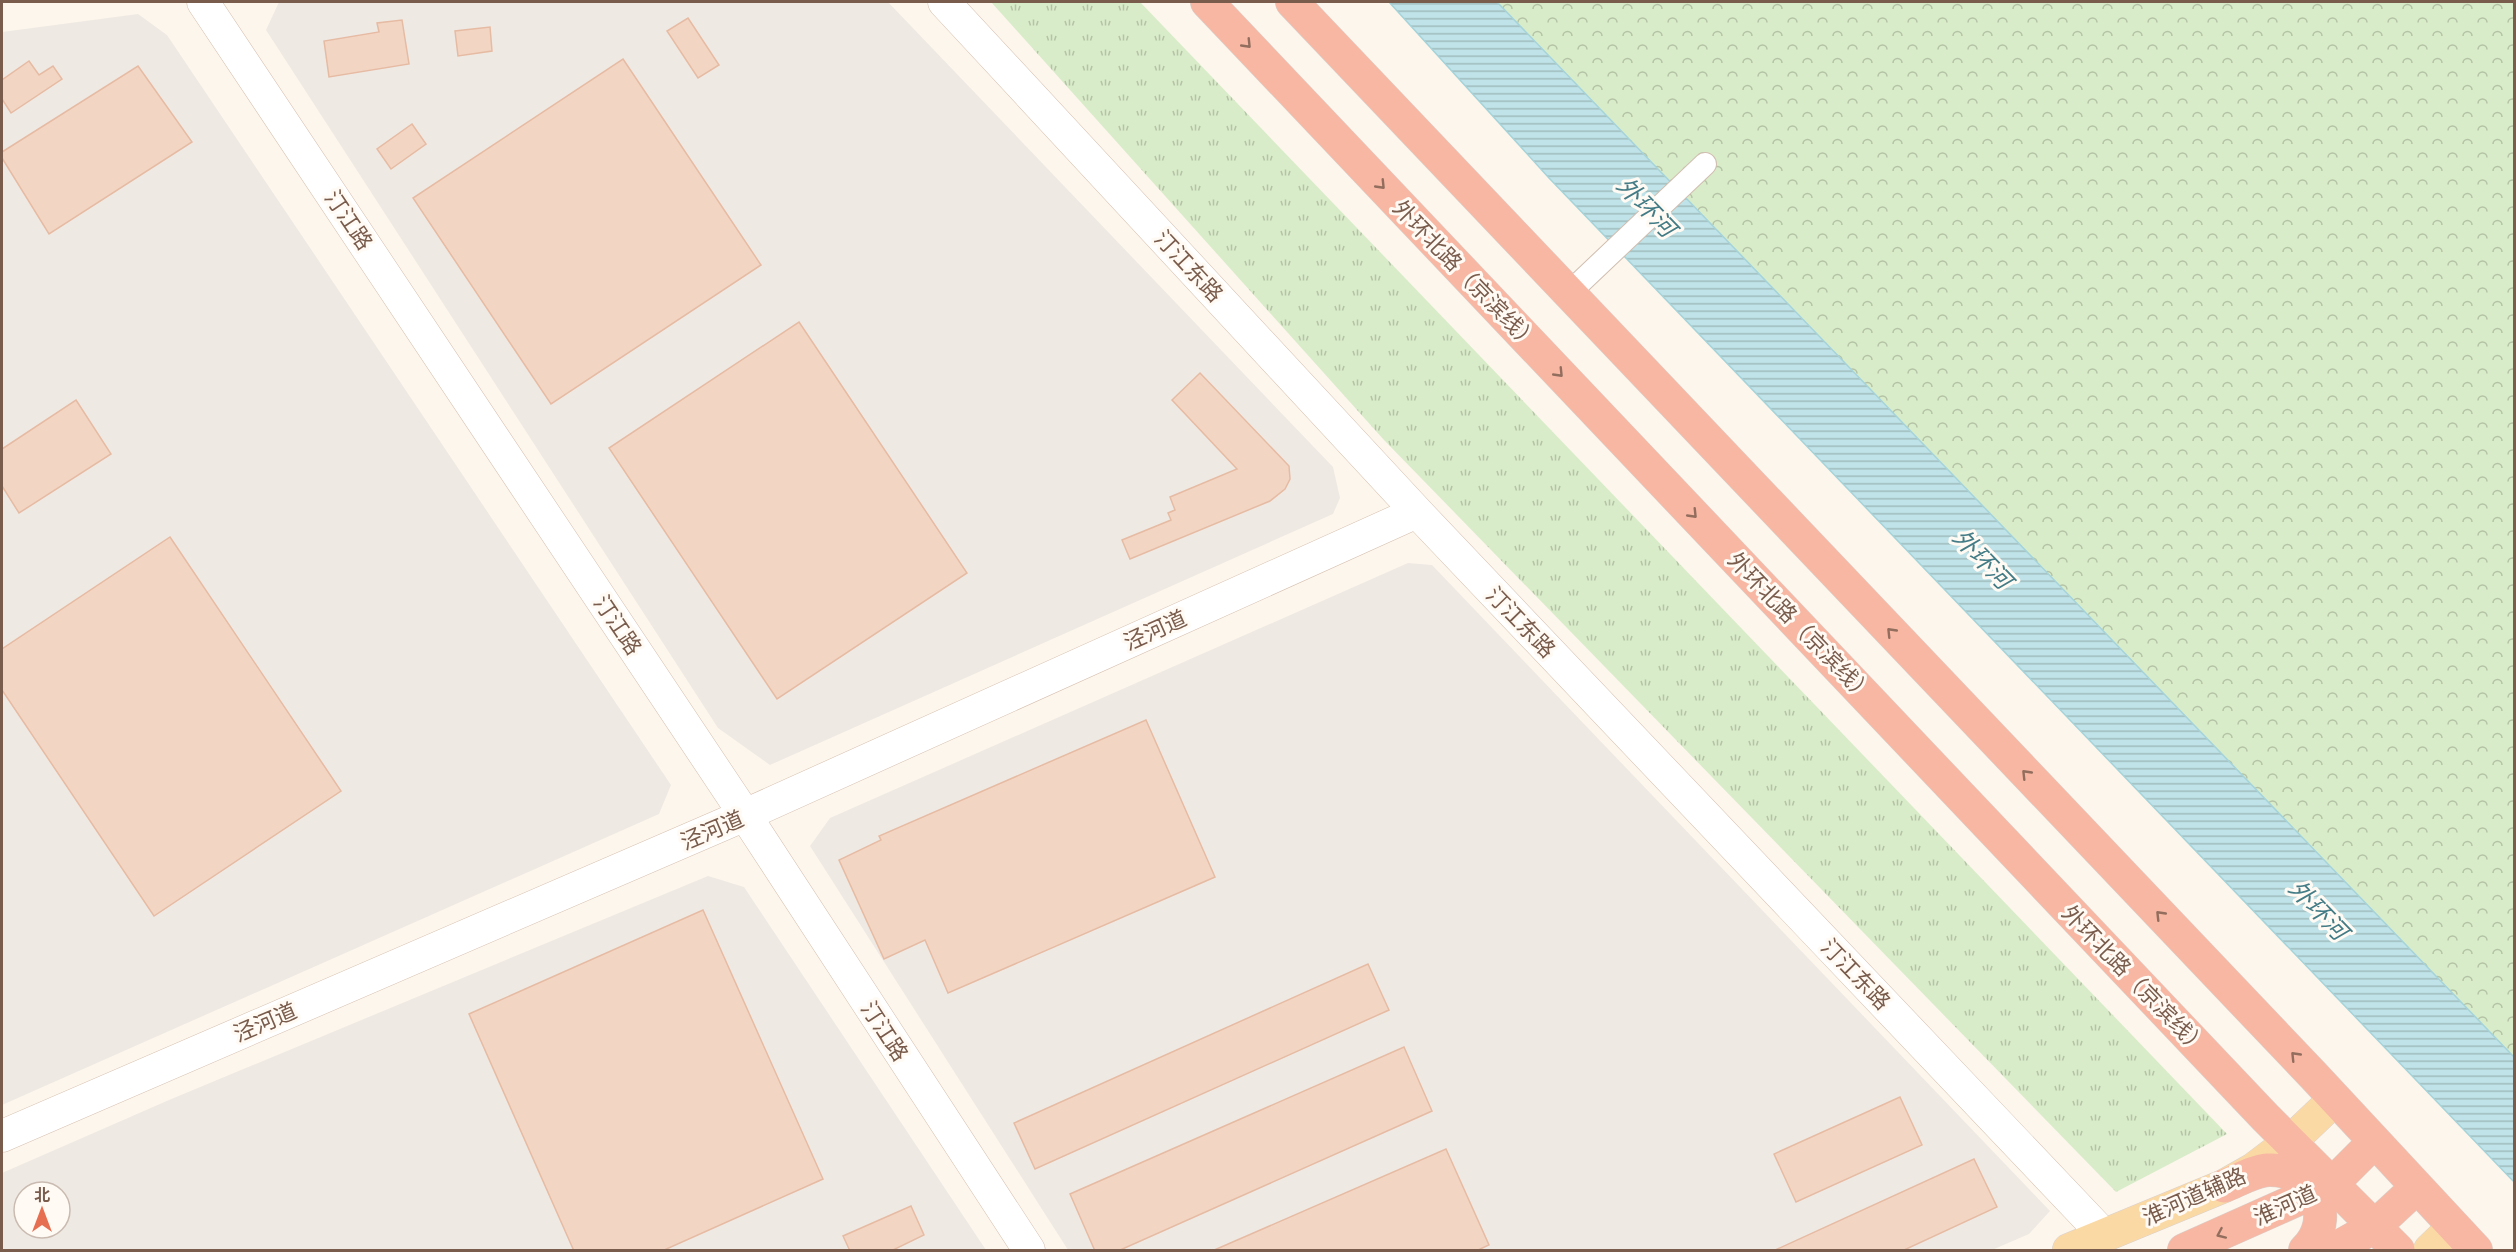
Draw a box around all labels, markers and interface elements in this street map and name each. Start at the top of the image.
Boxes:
one-way arrow [1240,37,1251,48]
water label: 外环河 [1610,171,1684,246]
one-way arrow [1374,179,1385,189]
street label: 汀江路 [318,186,377,256]
street label: 外环北路（京滨线） [1386,195,1543,357]
street label: 汀江东路 [1148,226,1228,308]
one-way arrow [1551,365,1562,376]
one-way arrow [1686,507,1697,518]
water label: 外环河 [1946,523,2020,598]
street label: 外环北路（京滨线） [1721,547,1878,709]
street label: 汀江东路 [1480,582,1560,664]
street label: 汀江路 [587,591,646,661]
street label: 泾河道 [1120,606,1191,657]
one-way arrow [1888,629,1899,640]
one-way arrow [2022,770,2033,780]
street label: 泾河道 [677,806,748,857]
water label: 外环河 [2282,874,2356,949]
street label: 外环北路（京滨线） [2055,900,2212,1062]
one-way arrow [2156,911,2167,922]
street label: 汀江东路 [1815,934,1895,1016]
street label: 汀江路 [854,997,913,1067]
street label: 泾河道 [230,998,301,1049]
one-way arrow [2291,1053,2302,1064]
street label: 淮河道辅路 [2139,1163,2250,1232]
north arrow [12,1180,72,1240]
street label: 淮河道 [2250,1181,2321,1232]
text: 北 [34,1187,50,1206]
one-way arrow [2216,1227,2227,1239]

